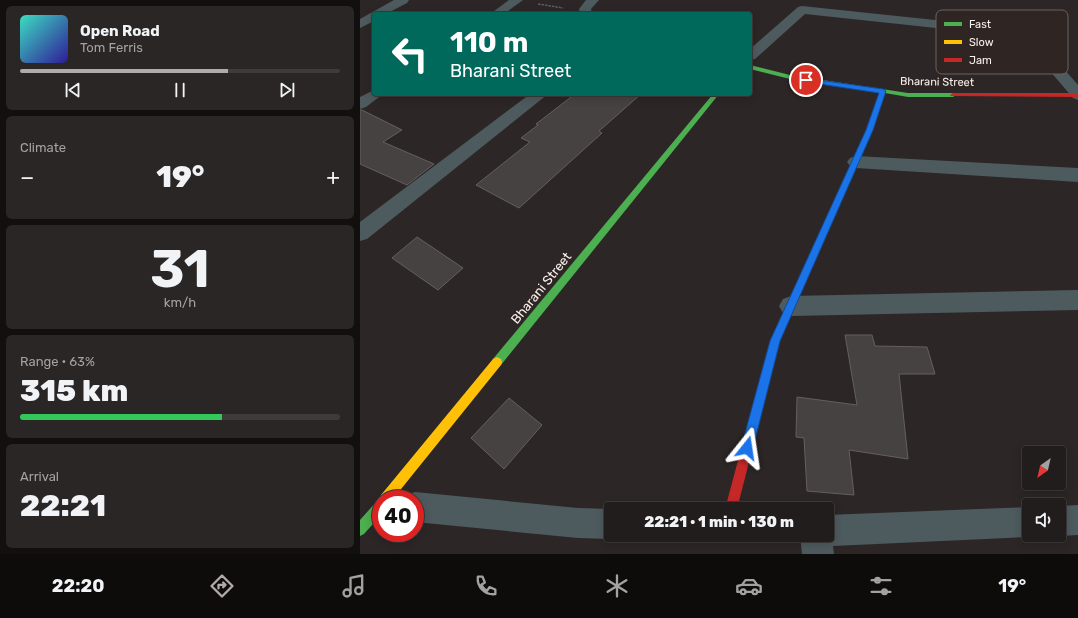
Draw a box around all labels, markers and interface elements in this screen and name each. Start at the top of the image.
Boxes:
legend [936,10,1068,74]
text: Fast [969,18,992,31]
text: Open Road [80,22,160,40]
text: 110 m [450,26,528,59]
icon: left [384,28,436,80]
text: Slow [969,36,994,49]
text: Tom Ferris [80,40,143,55]
text: Jam [969,54,992,67]
text: Bharani Street [450,60,571,82]
pin [789,63,823,97]
icon: arrive [795,69,817,91]
street label: Bharani Street [900,75,975,89]
icon: previous [62,79,84,101]
icon: pause [169,79,191,101]
icon: next [276,79,298,101]
text: Climate [20,140,66,155]
text: 19° [156,159,204,195]
text: − [20,164,34,191]
text: + [326,164,340,191]
text: 31 [150,238,210,300]
street label: Bharani Street [508,249,574,327]
text: km/h [164,295,196,310]
text: Range · 63% [20,354,95,369]
text: 315 km [20,373,128,409]
position arrow [726,427,768,469]
north arrow [1022,446,1066,490]
map controls [1022,446,1066,542]
text: Arrival [20,469,59,484]
text: 22:21 [20,488,106,524]
speed limit sign: 40 [372,490,424,542]
button: sound [1022,498,1066,542]
text: 22:21 · 1 min · 130 m [644,513,794,531]
icon: directions [208,572,236,600]
icon: music [340,572,368,600]
icon: phone [472,572,500,600]
icon: climate [603,572,631,600]
icon: car [735,572,763,600]
icon: filters [867,572,895,600]
text: 22:20 [52,575,104,597]
text: 19° [998,575,1026,597]

